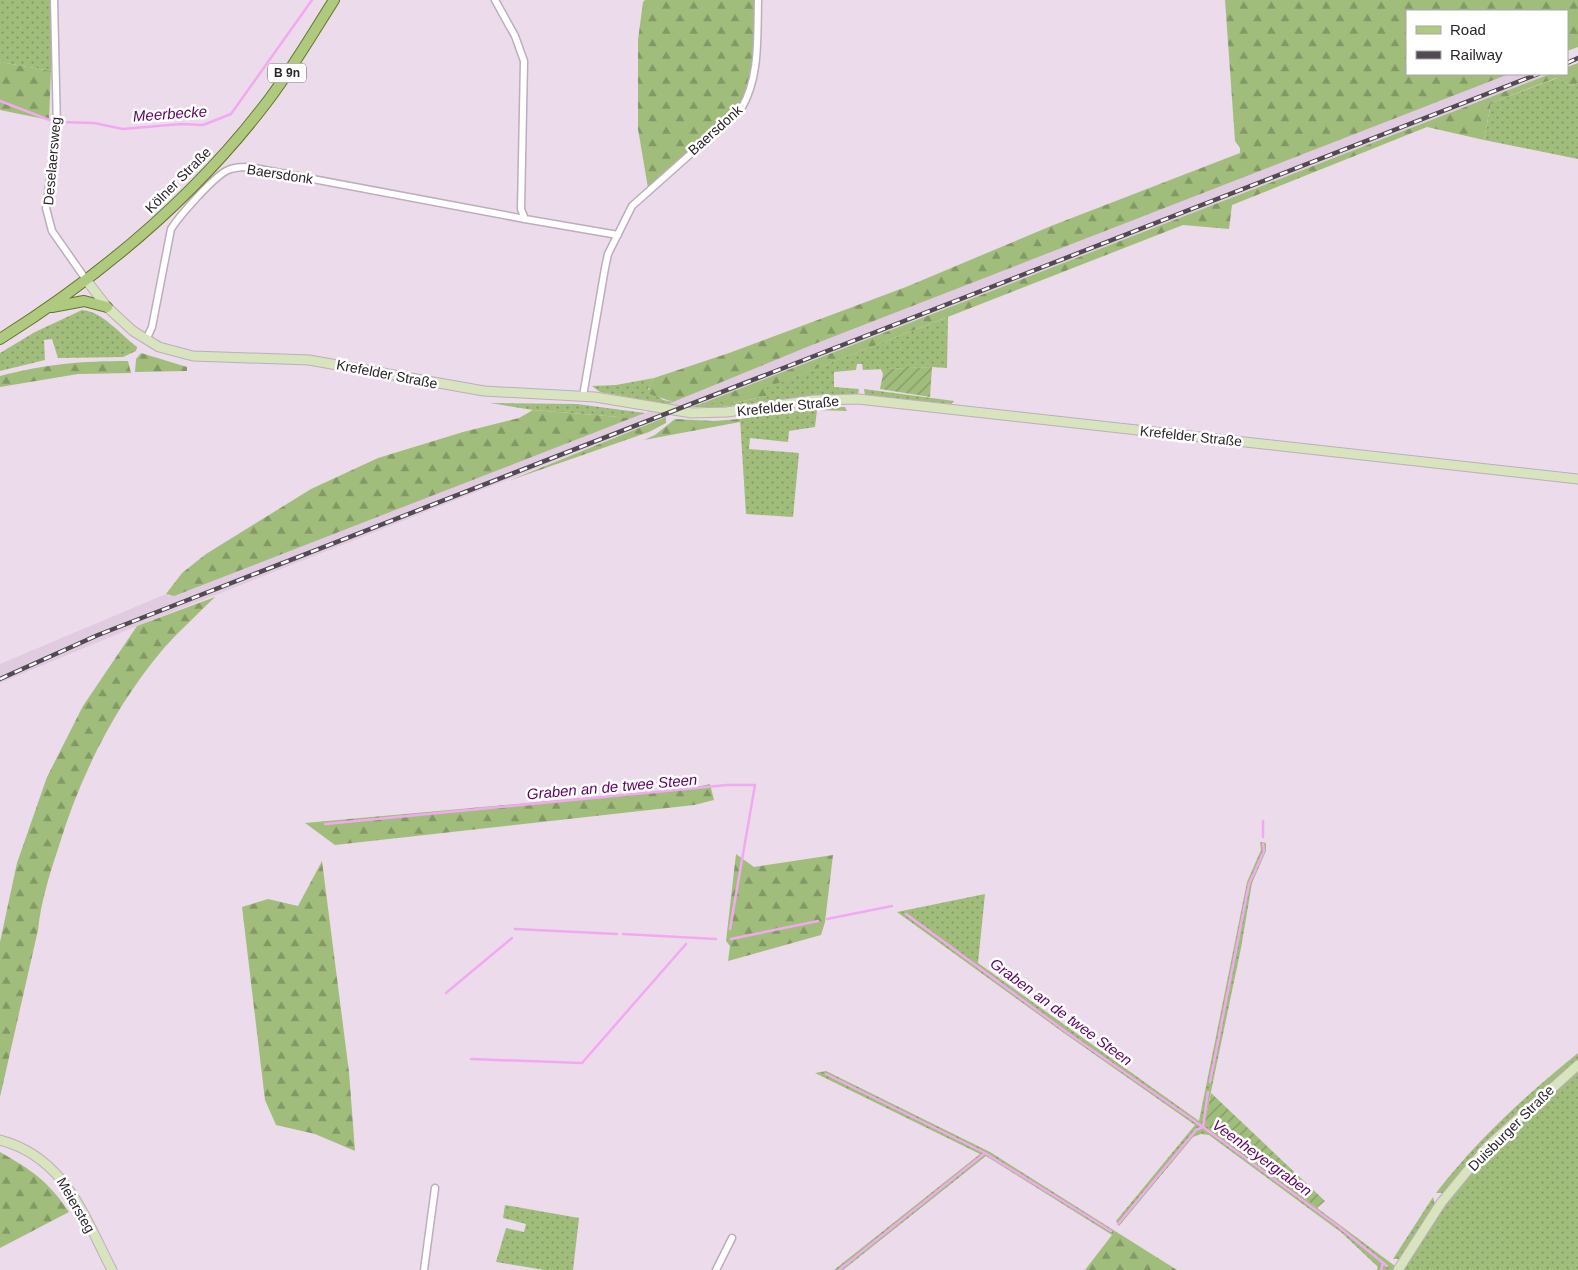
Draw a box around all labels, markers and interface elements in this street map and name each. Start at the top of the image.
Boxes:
legend [1406,10,1568,75]
text: Road [1450,21,1486,38]
text: Railway [1450,46,1503,63]
road number: B 9n [268,64,306,82]
street label: Baersdonk [685,101,746,158]
water label: Meerbecke [132,102,208,125]
street label: Deselaersweg [40,116,64,206]
street label: Kölner Straße [142,144,214,216]
street label: Baersdonk [246,161,315,187]
street label: Krefelder Straße [335,356,439,392]
street label: Krefelder Straße [736,393,840,419]
street label: Krefelder Straße [1139,423,1243,449]
water label: Graben an de twee Steen [526,771,698,802]
water label: Graben an de twee Steen [987,954,1135,1069]
street label: Duisburger Straße [1465,1082,1557,1174]
water label: Veenheyergraben [1209,1116,1315,1199]
street label: Meiersteg [54,1174,98,1236]

